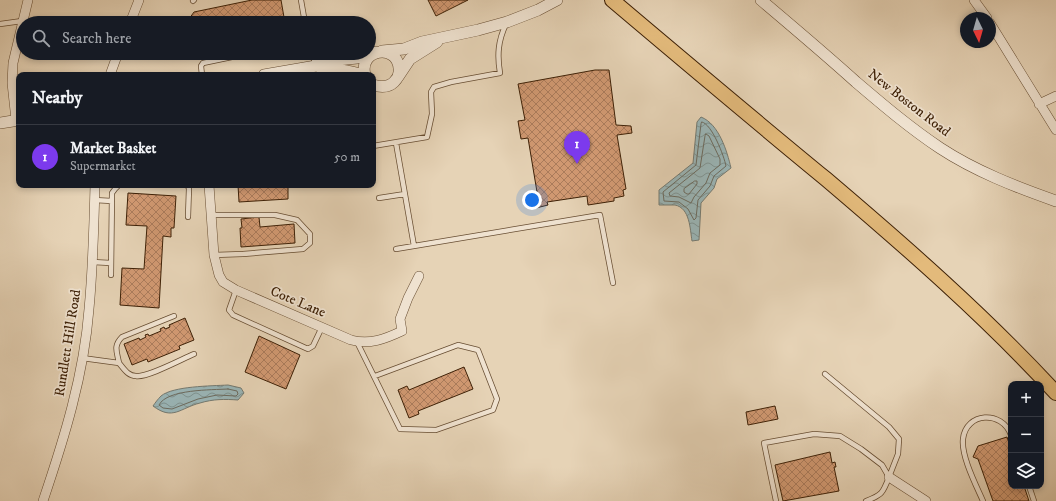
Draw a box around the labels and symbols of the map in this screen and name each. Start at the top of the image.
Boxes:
north arrow [960,12,996,48]
street label: New Boston Road [864,65,954,141]
pin: 1 [564,131,590,164]
your location [522,190,542,210]
street label: Cote Lane [268,282,329,322]
street label: Rundlett Hill Road [51,288,85,398]

